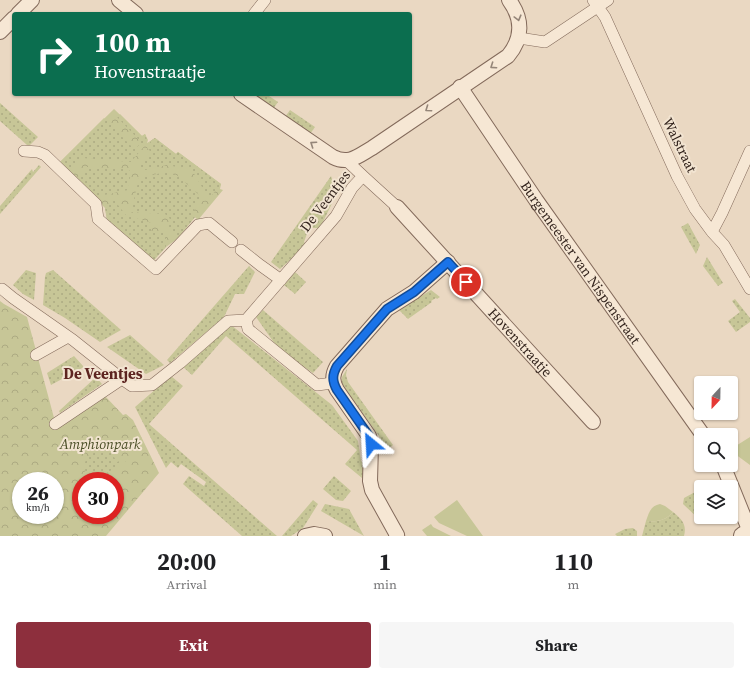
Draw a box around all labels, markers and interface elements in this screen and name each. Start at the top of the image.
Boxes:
one-way arrow [513,15,521,22]
text: 100 m [94,23,171,61]
icon: right [28,28,80,80]
text: Hovenstraatje [94,59,206,84]
one-way arrow [490,61,497,68]
one-way arrow [425,105,432,112]
street label: Walstraat [658,114,702,176]
one-way arrow [310,141,317,149]
street label: De Veentjes [295,166,355,236]
street label: Burgemeester van Nispenstraat [516,177,646,349]
pin [449,265,483,299]
icon: arrive [455,271,477,293]
street label: Hovenstraatje [484,303,557,381]
district label: De Veentjes [63,363,143,384]
north arrow [694,376,738,420]
map controls [694,376,738,524]
position arrow [350,423,392,465]
button: search [694,428,738,472]
park label: Amphionpark [59,434,141,454]
speed limit sign: 30 [72,472,124,524]
text: 26 [27,479,49,507]
button: layers [694,480,738,524]
text: km/h [26,501,50,514]
text: 20:00 [157,545,216,578]
text: 1 [379,545,392,578]
text: 110 [554,545,593,578]
text: Arrival [167,576,207,593]
text: min [373,576,397,593]
text: m [568,576,579,593]
button: Exit [16,622,371,668]
button: Share [379,622,734,668]

